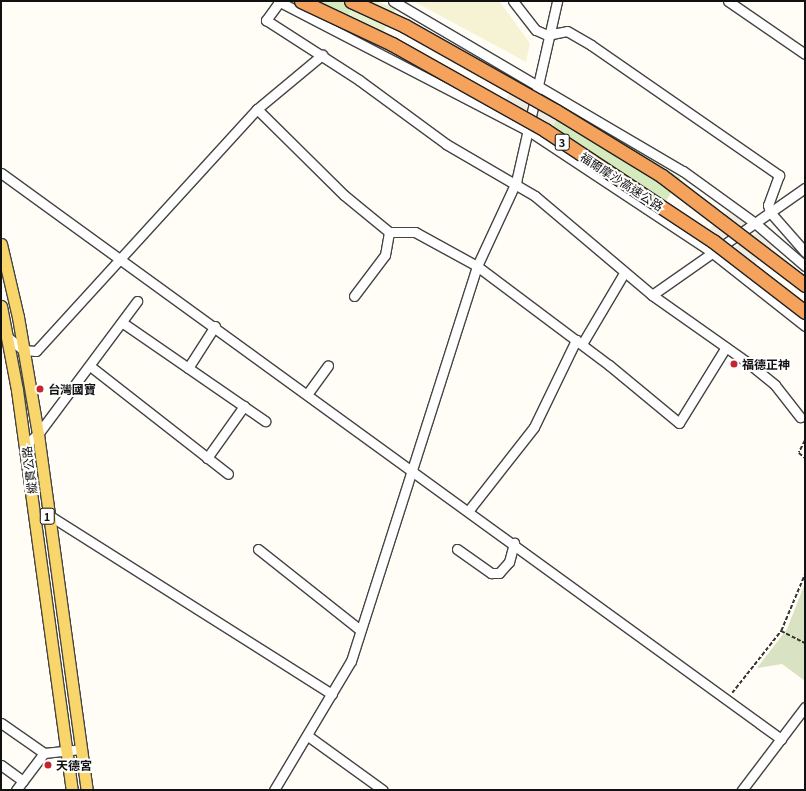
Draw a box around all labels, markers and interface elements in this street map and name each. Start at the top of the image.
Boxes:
road number: 3 [554,133,570,151]
street label: 福爾摩沙高速公路 [578,149,666,213]
place label: 福德正神 [742,357,790,371]
marker: 福德正神 [729,359,739,369]
place label: 台灣國寶 [48,382,96,396]
marker: 台灣國寶 [35,384,45,394]
street label: 縱貫公路 [19,445,39,495]
road number: 1 [39,507,55,525]
place label: 天德宮 [56,758,92,772]
marker: 天德宮 [43,760,53,770]

